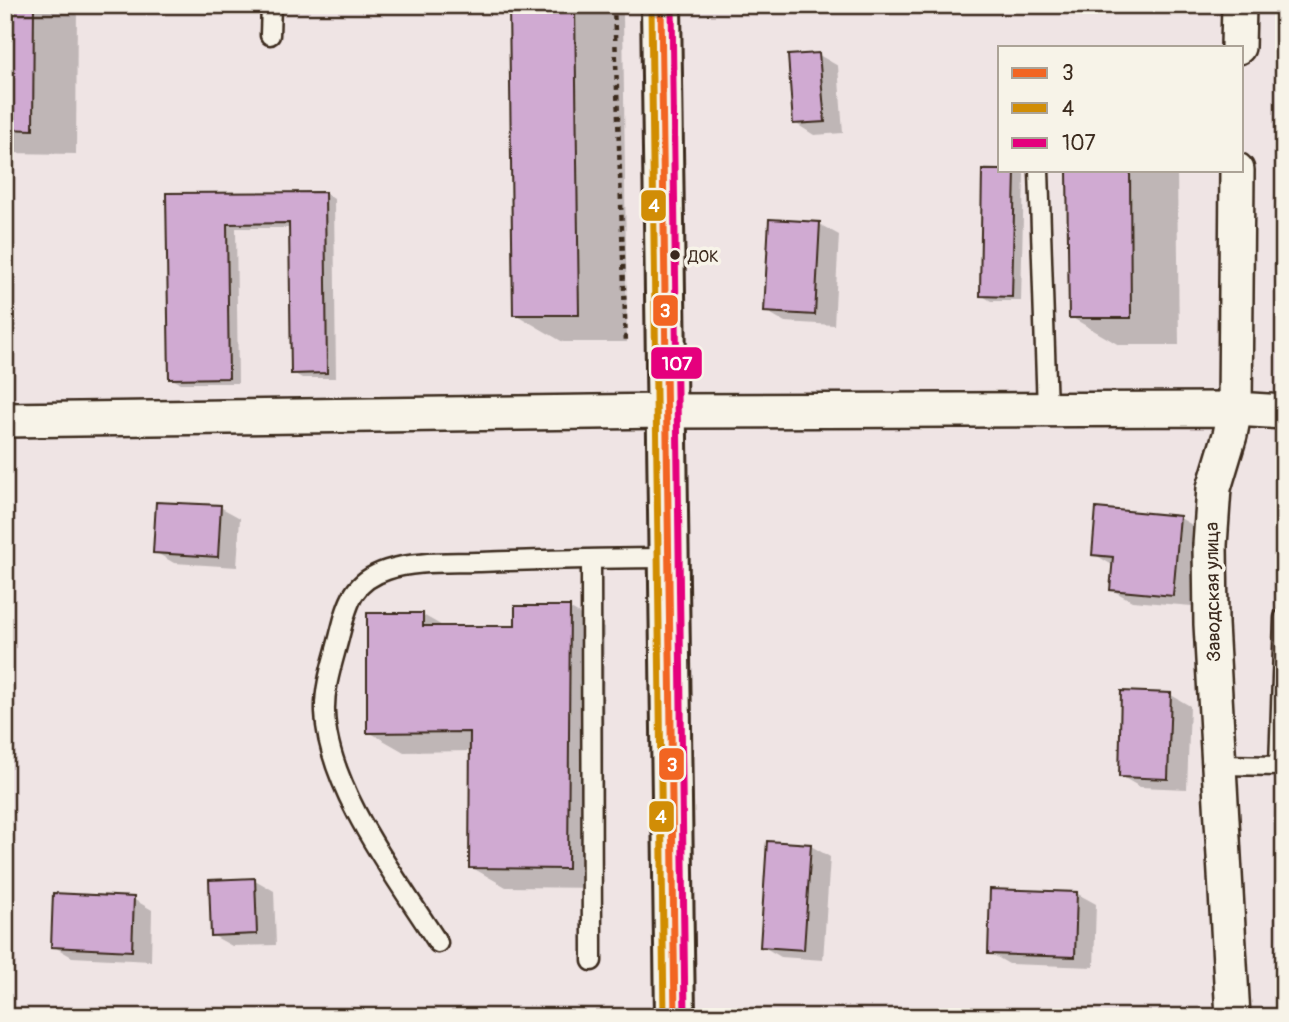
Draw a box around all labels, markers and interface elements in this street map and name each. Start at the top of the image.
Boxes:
legend [998,46,1244,172]
text: 3 [1062,60,1074,87]
text: 4 [1062,96,1074,123]
text: 107 [1062,130,1096,157]
line badge: 4 [640,189,667,222]
text: 4 [648,194,660,218]
place label: ДОК [687,246,719,267]
marker: ДОК [668,248,682,262]
line badge: 3 [652,294,679,327]
text: 3 [660,299,670,323]
line badge: 107 [650,346,703,380]
text: 107 [662,352,693,376]
street label: Заводская улица [1200,522,1226,662]
line badge: 3 [658,747,685,781]
text: 3 [667,753,677,777]
line badge: 4 [648,800,675,833]
text: 4 [655,805,667,829]

